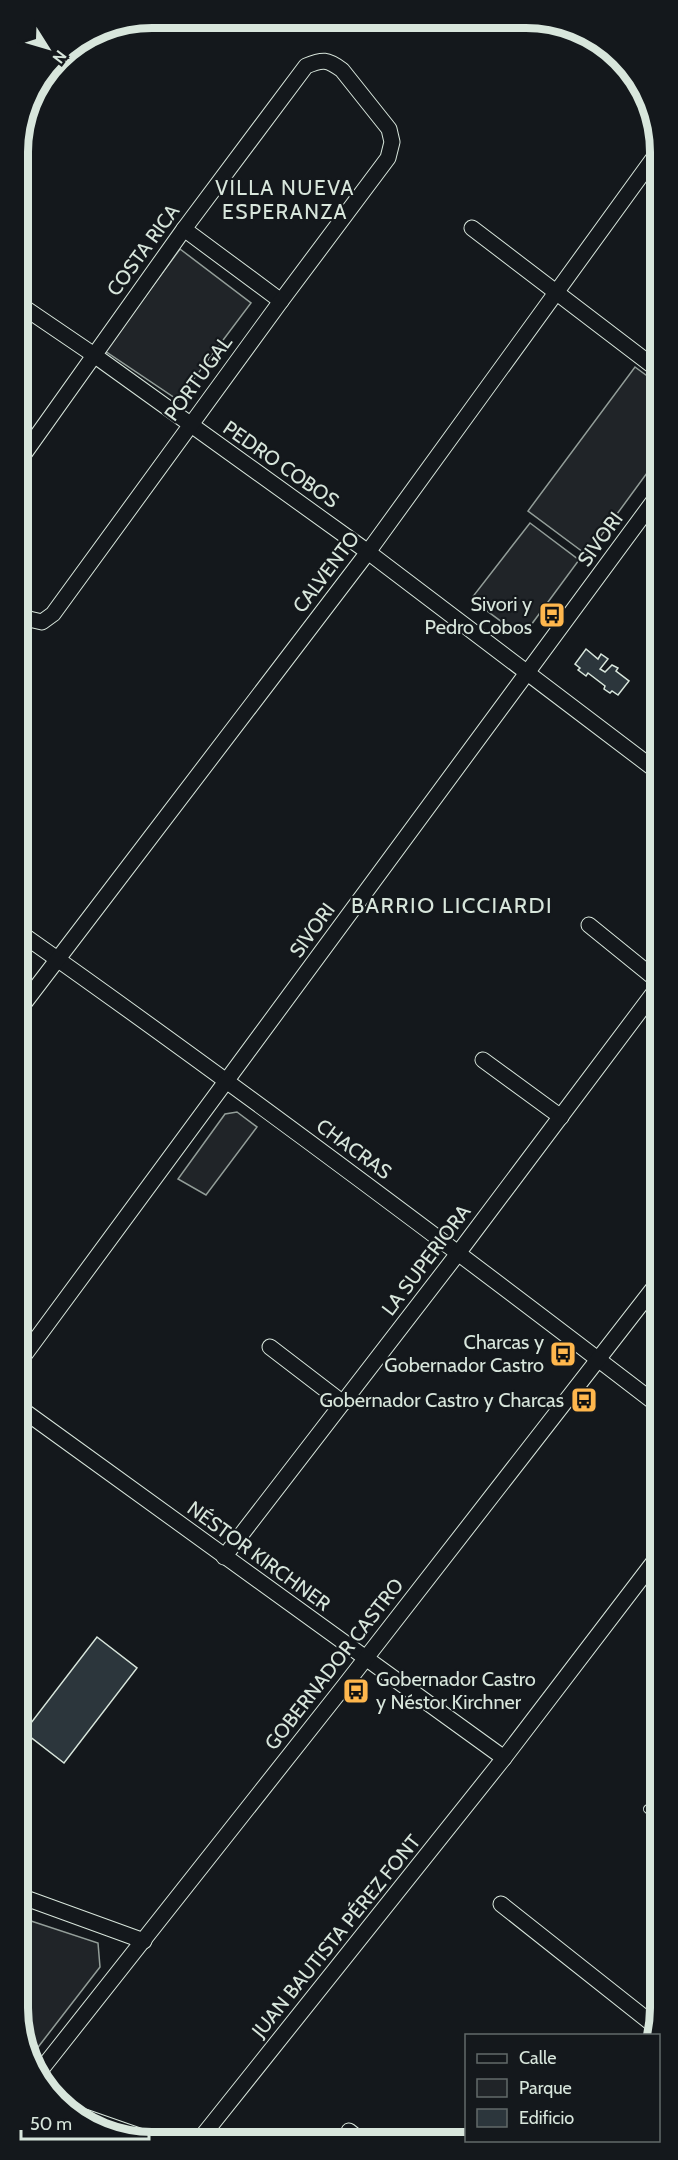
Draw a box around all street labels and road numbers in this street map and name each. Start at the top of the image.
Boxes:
street label: COSTA RICA [102,199,185,300]
street label: PORTUGAL [159,331,237,425]
street label: PEDRO COBOS [219,415,344,513]
street label: SIVORI [572,507,628,571]
street label: CALVENTO [288,527,364,617]
street label: SIVORI [284,898,340,962]
street label: CHACRAS [312,1114,396,1184]
street label: LA SUPERIORA [377,1199,476,1320]
street label: NÉSTOR KIRCHNER [183,1496,335,1616]
street label: GOBERNADOR CASTRO [260,1573,408,1755]
street label: JUAN BAUTISTA PÉREZ FONT [246,1829,425,2043]

